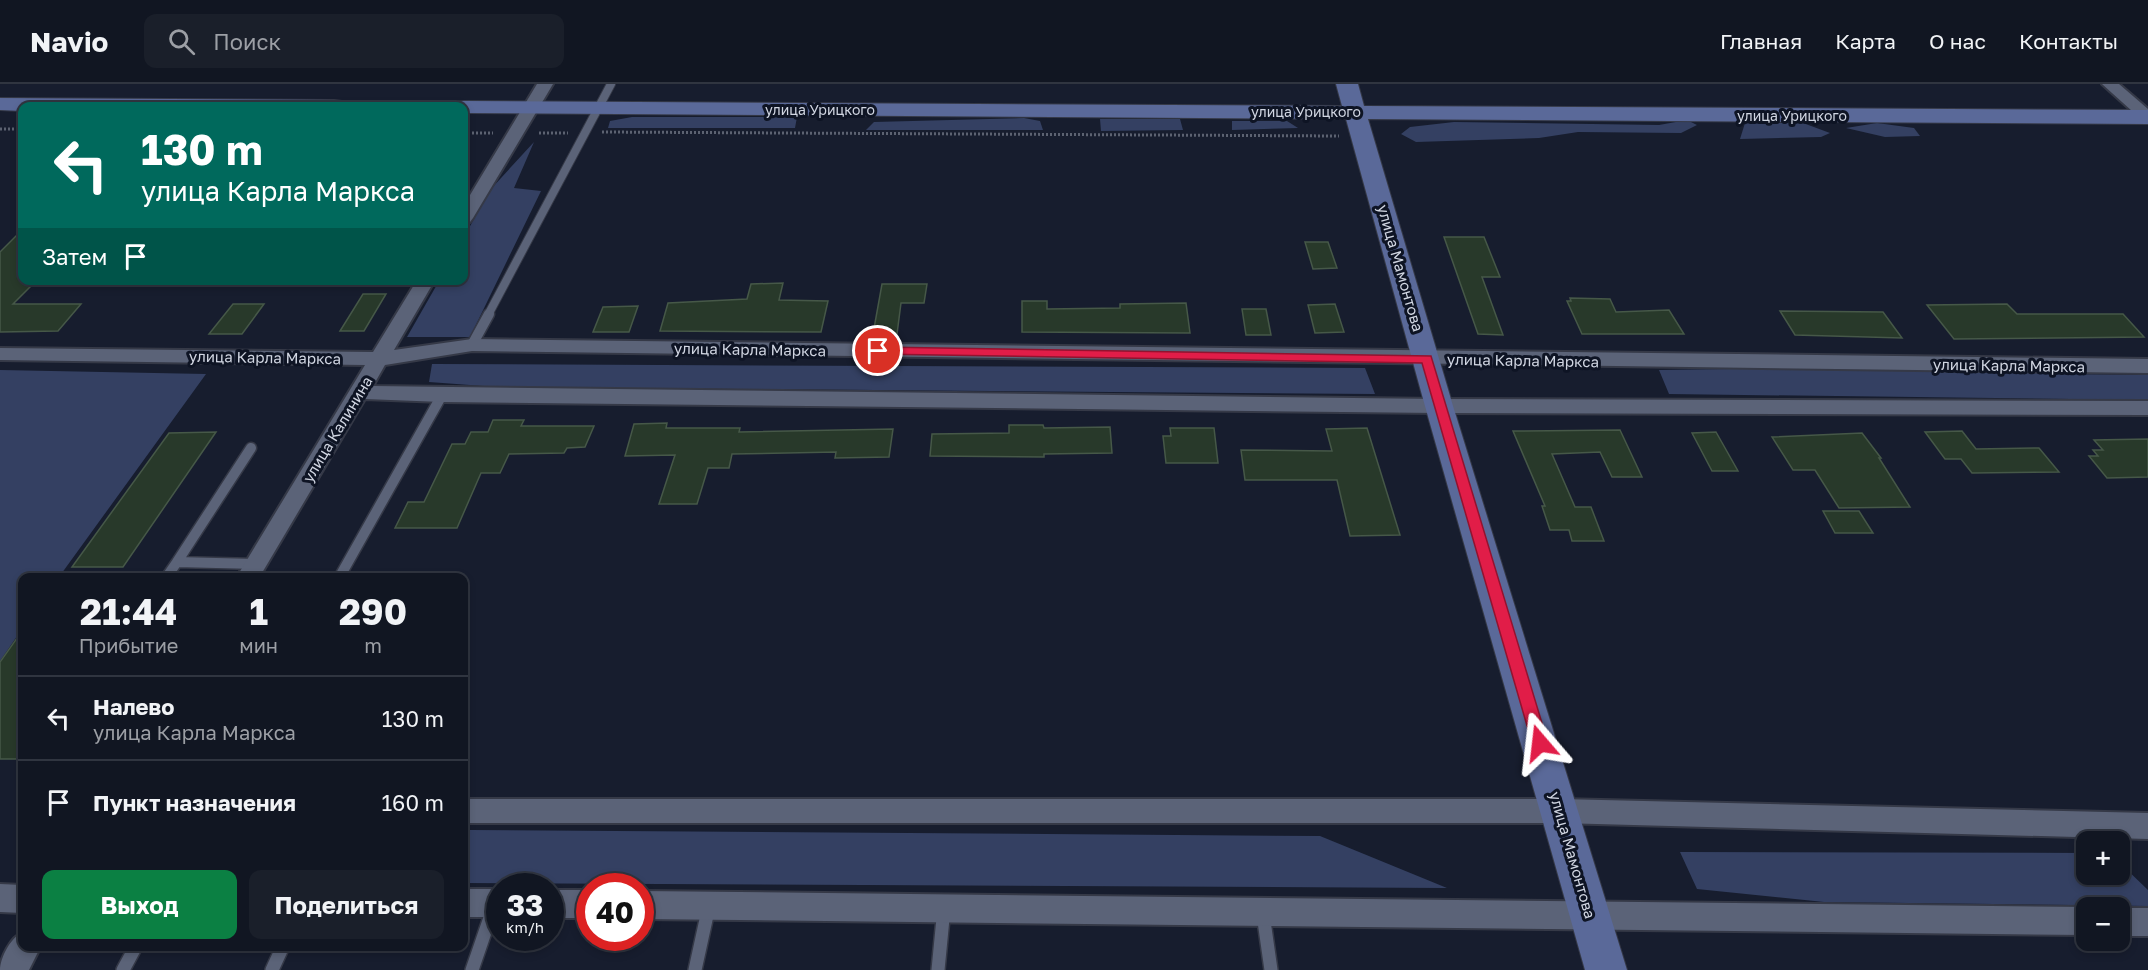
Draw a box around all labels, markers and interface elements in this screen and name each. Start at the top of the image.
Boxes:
search box [144,14,564,68]
text: Navio [30,25,108,58]
icon: search [165,25,198,58]
text: Поиск [213,28,281,55]
text: Главная [1720,28,1802,54]
text: Карта [1835,28,1896,54]
text: О нас [1929,28,1986,54]
text: Контакты [2019,28,2118,54]
street label: улица Урицкого [765,101,875,118]
street label: улица Урицкого [1251,103,1361,120]
street label: улица Урицкого [1737,107,1847,124]
text: 130 m [141,124,263,174]
icon: left [42,126,120,204]
text: улица Карла Маркса [141,175,415,207]
street label: улица Мамонтова [1374,202,1428,334]
icon: arrive [119,240,152,273]
text: Затем [42,243,107,270]
pin [852,325,903,376]
icon: arrive [861,334,894,367]
street label: улица Карла Маркса [674,339,826,359]
street label: улица Карла Маркса [189,347,341,367]
street label: улица Карла Маркса [1447,350,1599,370]
street label: улица Карла Маркса [1933,355,2085,375]
street label: улица Калинина [298,373,376,485]
text: 21:44 [80,590,177,633]
text: 1 [249,590,268,633]
text: 290 [339,590,407,633]
text: Прибытие [79,633,178,657]
text: мин [239,633,278,657]
text: m [364,633,382,657]
text: Налево [93,693,175,720]
icon: left [42,702,75,735]
text: 130 m [382,705,444,732]
position arrow [1508,711,1572,775]
text: улица Карла Маркса [93,720,296,744]
icon: arrive [42,786,75,819]
text: Пункт назначения [93,789,296,816]
text: 160 m [381,789,444,816]
street label: улица Мамонтова [1546,789,1600,921]
map controls [2076,831,2130,951]
button: + [2076,831,2130,885]
button: Выход [42,870,237,939]
button: Поделиться [249,870,444,939]
speed limit sign: 40 [576,873,654,951]
text: 33 [507,887,543,923]
button: − [2076,897,2130,951]
text: km/h [506,918,544,936]

